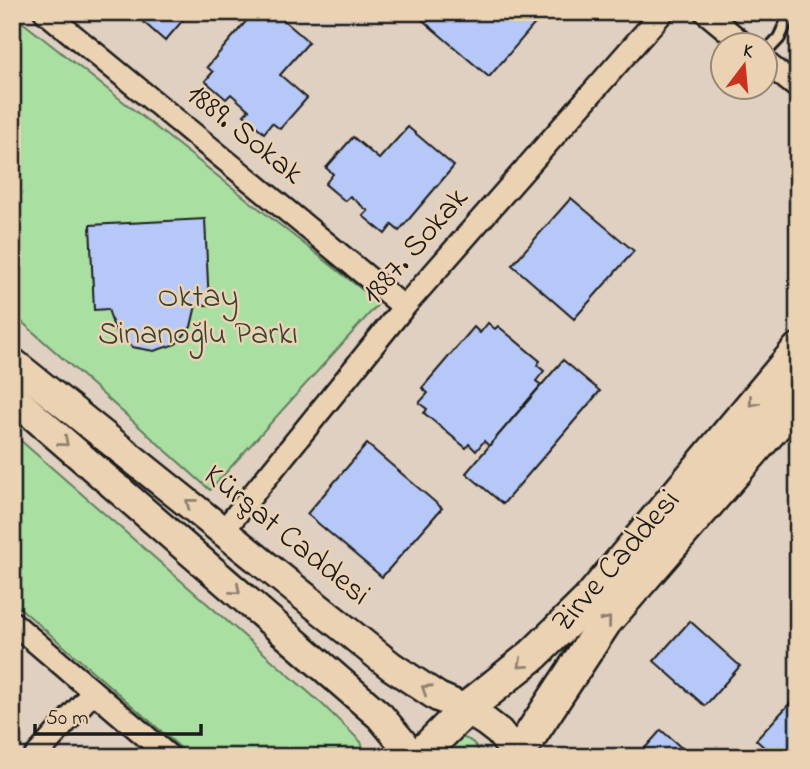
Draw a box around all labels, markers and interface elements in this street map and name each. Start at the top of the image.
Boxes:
north arrow [708,32,778,102]
text: K [740,38,757,67]
street label: 1889. Sokak [175,73,314,198]
street label: 1887. Sokak [351,177,481,317]
park label: Oktay Sinanoğlu Parkı [98,275,298,360]
one-way arrow [749,394,762,406]
one-way arrow [56,434,69,446]
street label: Kürşat Caddesi [192,454,380,618]
street label: Zirve Caddesi [541,480,693,644]
one-way arrow [185,498,197,511]
one-way arrow [228,582,241,594]
one-way arrow [599,616,611,629]
one-way arrow [518,656,531,668]
one-way arrow [420,684,433,697]
scale bar [35,692,201,736]
text: 50 m [46,704,89,734]

